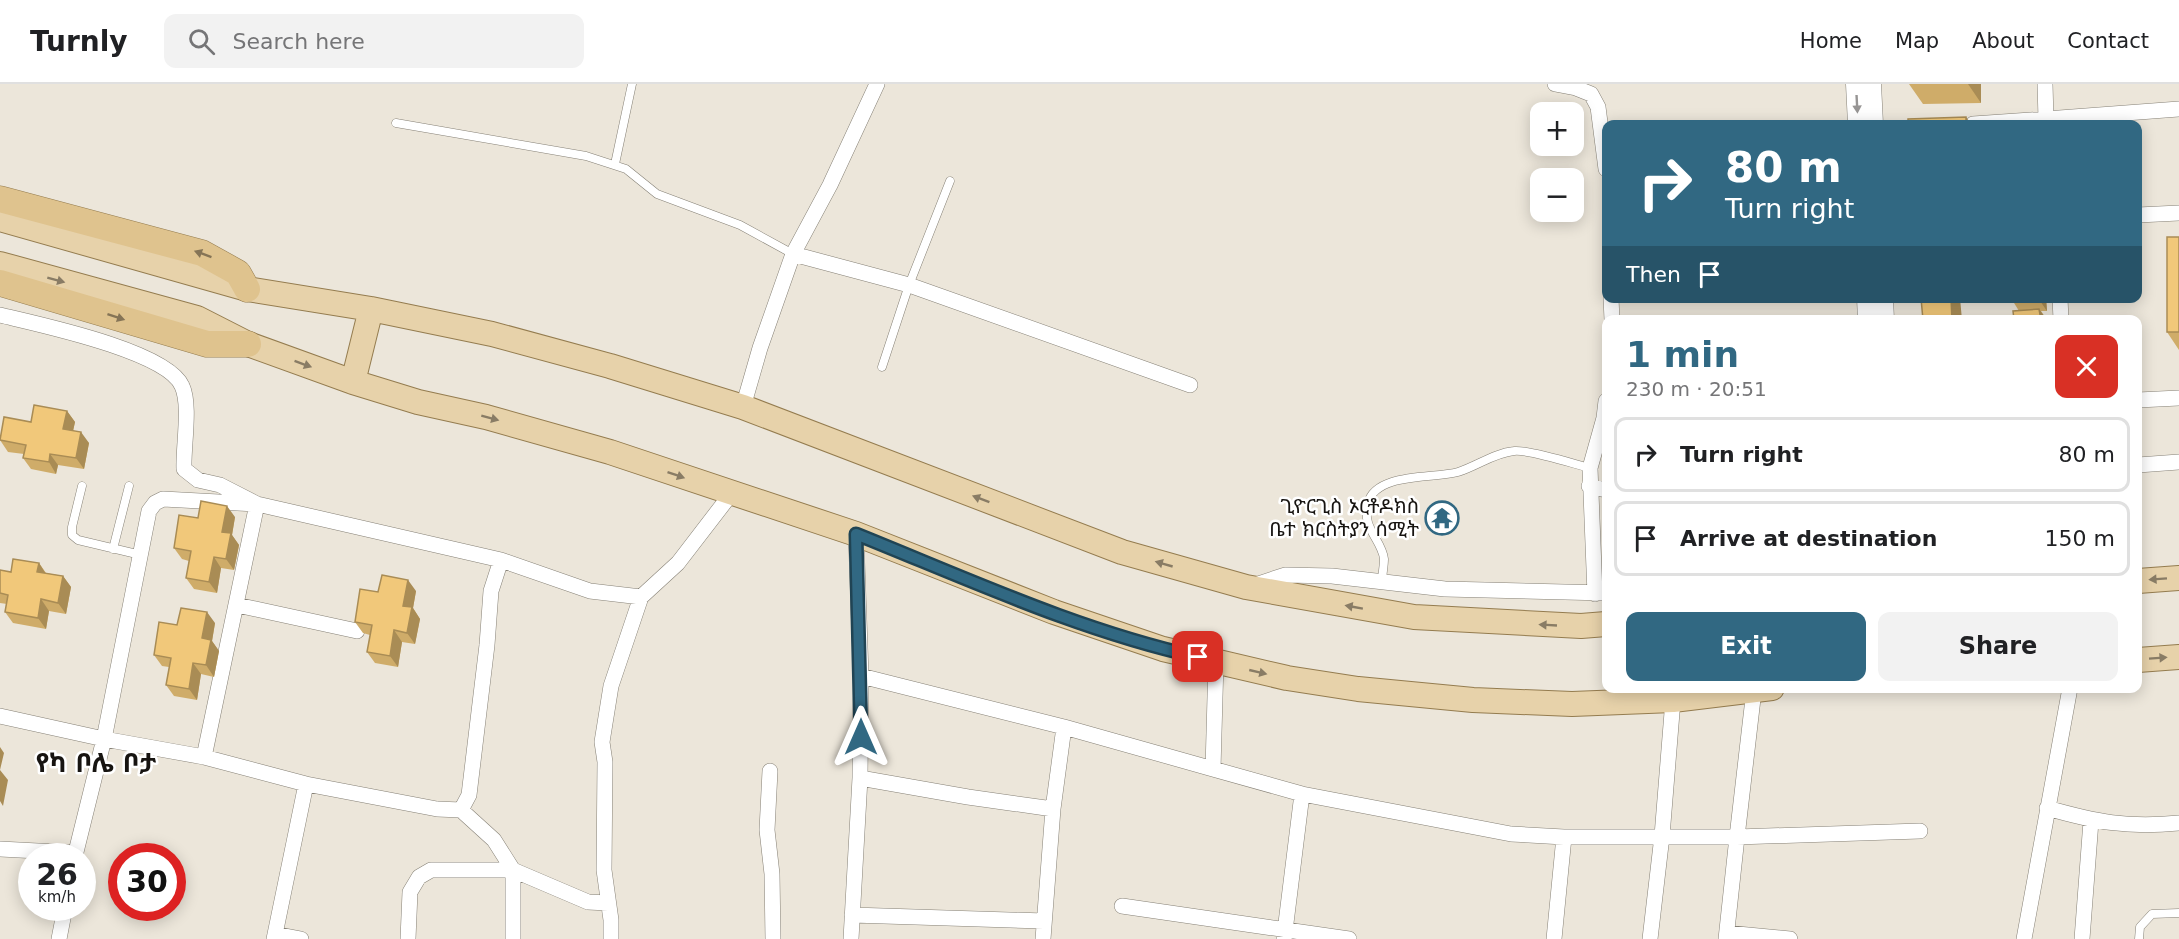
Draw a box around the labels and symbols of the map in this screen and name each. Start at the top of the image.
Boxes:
one-way arrow [1852,95,1862,114]
one-way arrow [194,249,212,259]
one-way arrow [47,276,65,285]
one-way arrow [108,313,126,322]
one-way arrow [294,359,312,369]
one-way arrow [481,414,499,423]
one-way arrow [667,470,685,480]
one-way arrow [971,493,989,503]
place label: ጊዮርጊስ ኦርቶዶክስ ቤተ ክርስትያን ሰሚት [1269,494,1419,541]
temple icon: ጊዮርጊስ ኦርቶዶክስ ቤተ ክርስትያን ሰሚት [1424,500,1460,536]
one-way arrow [1155,559,1173,568]
one-way arrow [2149,575,2168,584]
one-way arrow [1344,603,1363,612]
one-way arrow [1539,620,1558,629]
pin [1172,631,1223,682]
one-way arrow [2149,654,2168,663]
one-way arrow [1249,667,1268,677]
position arrow [829,705,893,769]
district label: የካ ቦሌ ቦታ [36,748,156,778]
speed limit sign: 30 [108,843,186,921]

